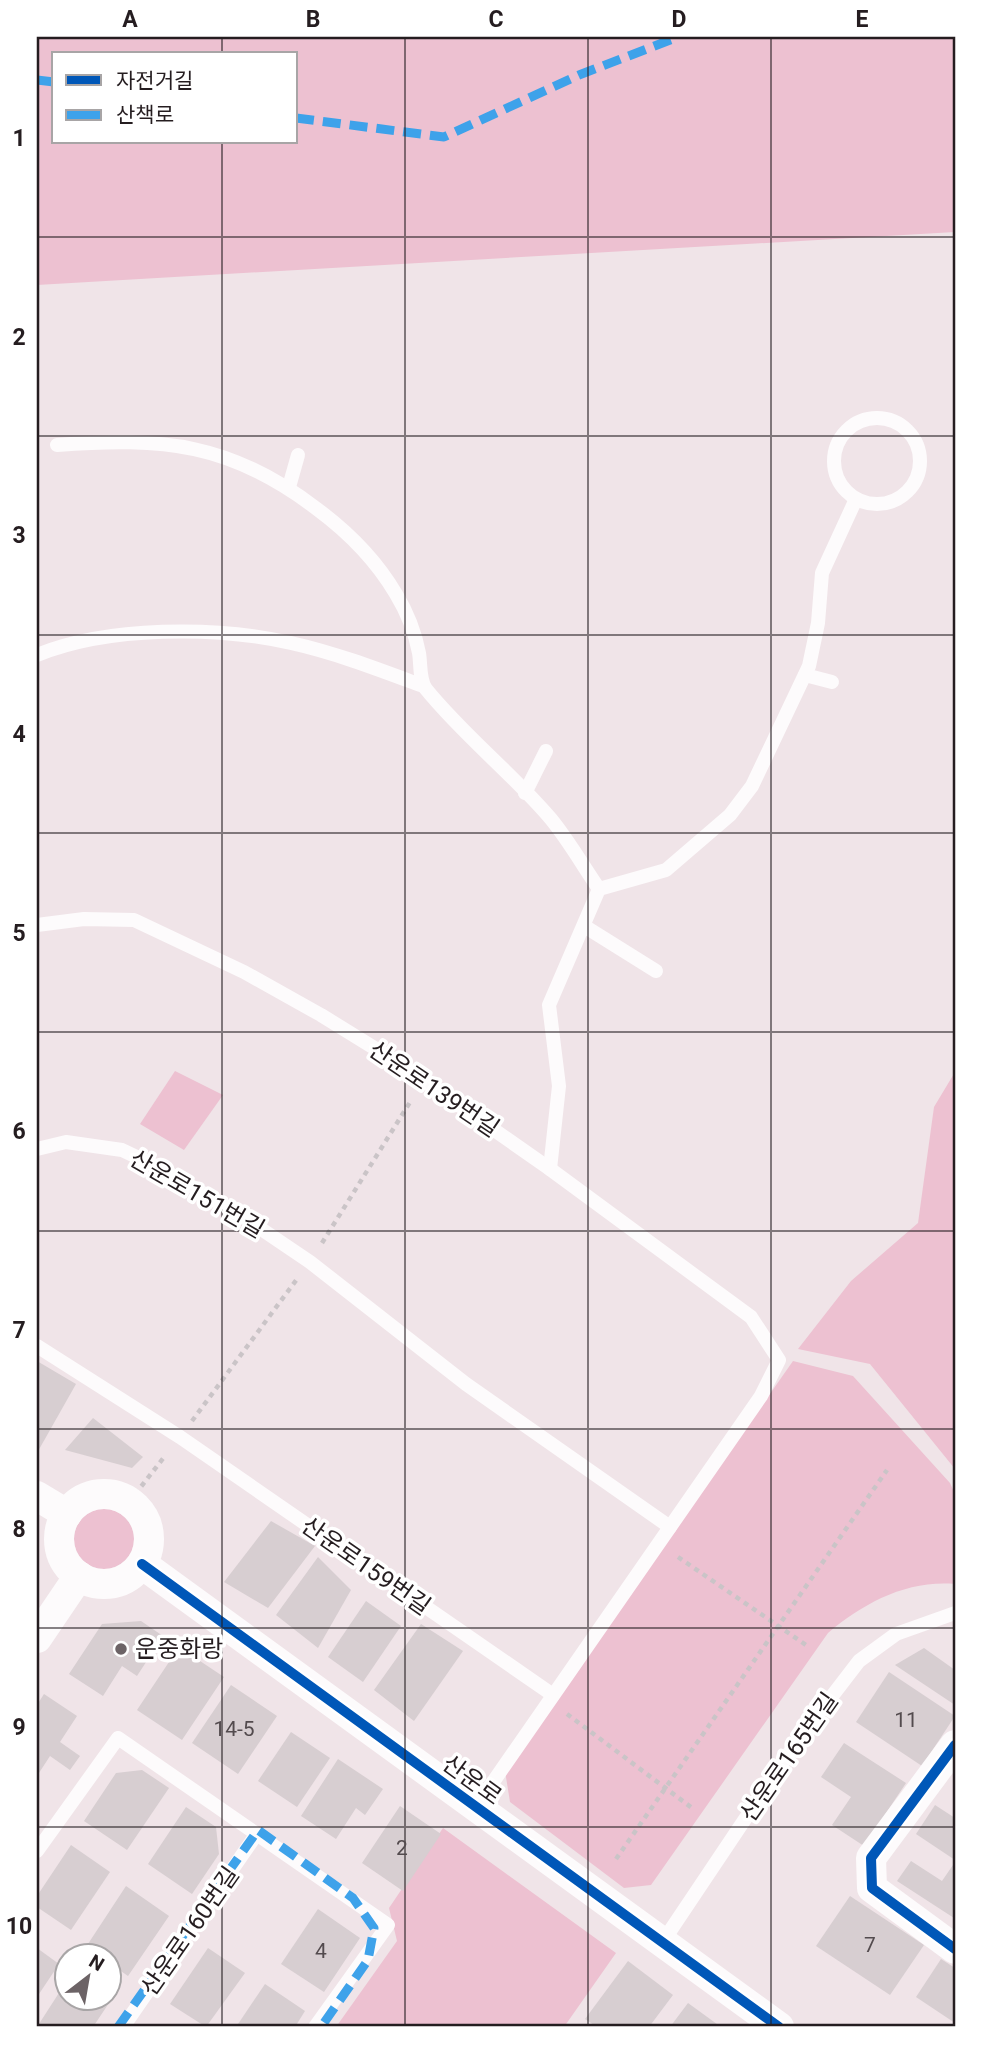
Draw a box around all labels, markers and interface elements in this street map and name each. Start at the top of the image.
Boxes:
text: A [122,6,138,33]
text: B [306,6,320,33]
text: C [488,6,504,33]
text: D [672,6,686,33]
text: E [856,6,869,33]
legend [52,52,298,144]
text: 자전거길 [116,69,193,93]
text: 산책로 [116,103,174,127]
text: 1 [12,125,26,152]
text: 2 [12,324,26,351]
text: 3 [12,522,26,549]
text: 4 [12,721,26,748]
text: 5 [12,920,26,947]
street label: 산운로139번길 [364,1035,504,1143]
text: 6 [12,1118,26,1145]
street label: 산운로151번길 [125,1144,269,1244]
text: 7 [12,1317,26,1344]
street label: 산운로159번길 [296,1511,436,1621]
text: 8 [12,1516,26,1543]
place label: 운중화랑 [135,1635,223,1663]
marker: 운중화랑 [113,1641,129,1657]
street label: 산운로165번길 [734,1687,844,1827]
house number: 11 [894,1708,918,1732]
text: 9 [12,1714,26,1741]
house number: 14-5 [213,1717,255,1741]
street label: 산운로 [437,1749,507,1811]
house number: 2 [396,1836,408,1860]
street label: 산운로160번길 [135,1861,245,2001]
text: 10 [6,1913,32,1940]
house number: 7 [864,1933,876,1957]
house number: 4 [315,1939,327,1963]
north arrow [52,1941,122,2011]
text: N [85,1950,108,1976]

